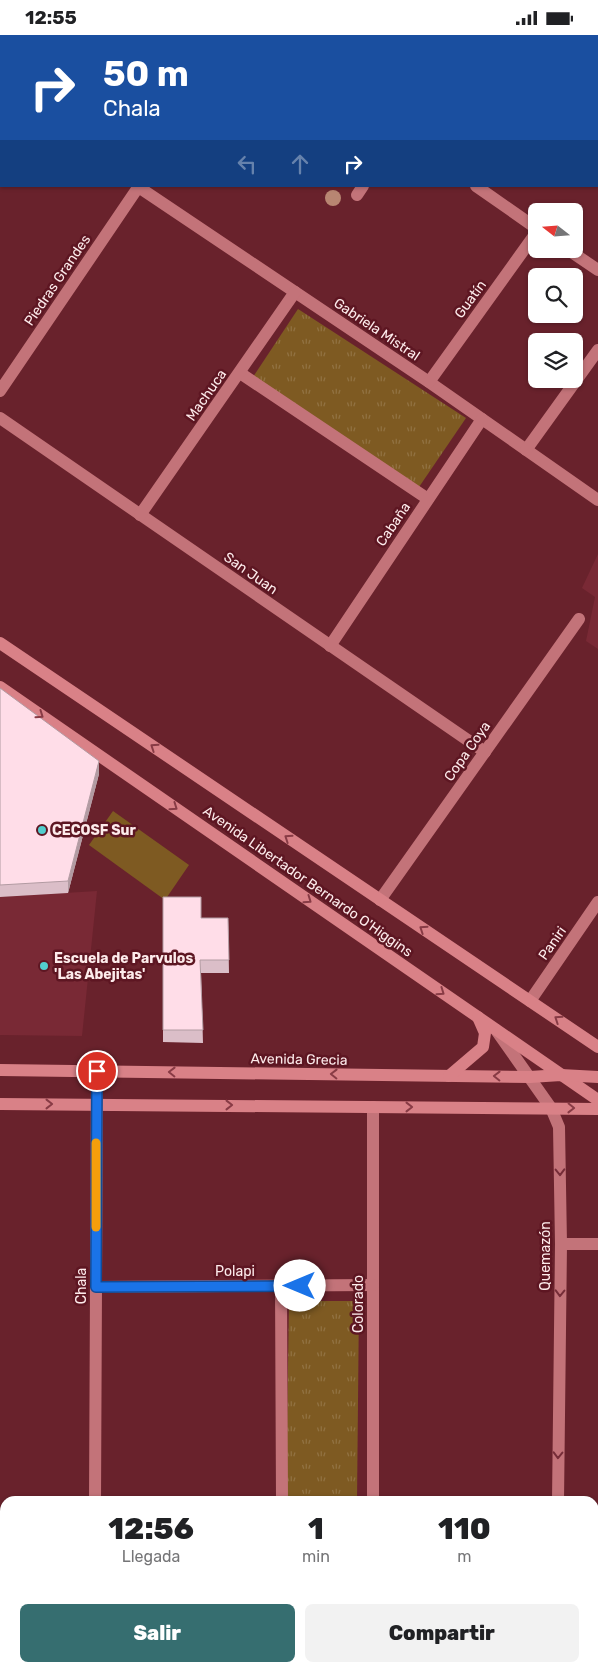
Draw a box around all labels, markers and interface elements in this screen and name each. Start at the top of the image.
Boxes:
text: 12:55 [25,6,77,29]
text: 50 m [103,53,189,95]
icon: right [20,55,85,120]
text: Chala [103,95,161,122]
icon: left [233,150,261,178]
icon: ahead [286,150,314,178]
icon: right [339,150,367,178]
north arrow [528,203,582,257]
map controls [528,203,583,388]
street label: Piedras Grandes [21,231,94,329]
button: search [528,268,583,323]
street label: Guatín [451,277,490,322]
street label: Gabriela Mistral [330,294,423,364]
button: layers [528,333,583,388]
street label: Machuca [183,366,230,424]
street label: Cabaña [373,499,414,549]
street label: San Juan [221,549,281,598]
one-way arrow [34,709,44,718]
street label: Copa Coya [441,718,494,784]
one-way arrow [150,743,159,753]
one-way arrow [168,801,178,810]
street label: Avenida Libertador Bernardo O'Higgins [200,802,416,961]
place label: CECOSF Sur [52,822,136,839]
marker: CECOSF Sur [36,824,48,836]
one-way arrow [284,834,293,844]
one-way arrow [302,894,311,903]
street label: Paniri [535,923,570,963]
one-way arrow [419,925,428,935]
place label: Escuela de Parvulos 'Las Abejitas' [54,950,193,983]
marker: Escuela de Parvulos 'Las Abejitas' [38,960,50,972]
one-way arrow [436,986,445,995]
one-way arrow [554,1016,563,1025]
pin [76,1050,118,1092]
street label: Avenida Grecia [250,1050,348,1069]
icon: arrive [83,1057,111,1085]
one-way arrow [168,1067,176,1077]
one-way arrow [330,1069,338,1079]
one-way arrow [493,1071,500,1081]
one-way arrow [45,1099,53,1109]
one-way arrow [225,1100,233,1110]
one-way arrow [405,1102,413,1112]
one-way arrow [568,1103,575,1113]
one-way arrow [555,1169,565,1177]
street label: Quemazón [537,1221,554,1291]
position arrow [273,1259,325,1311]
street label: Polapi [215,1263,255,1280]
street label: Chala [73,1268,90,1304]
street label: Colorado [350,1275,367,1333]
one-way arrow [555,1289,565,1297]
one-way arrow [553,1451,564,1459]
text: 12:56 [108,1511,194,1547]
text: 1 [308,1511,324,1547]
text: 110 [438,1511,491,1547]
text: Llegada [122,1547,180,1566]
text: min [302,1547,330,1566]
text: m [457,1547,472,1566]
button: Salir [20,1604,295,1662]
button: Compartir [305,1604,579,1662]

